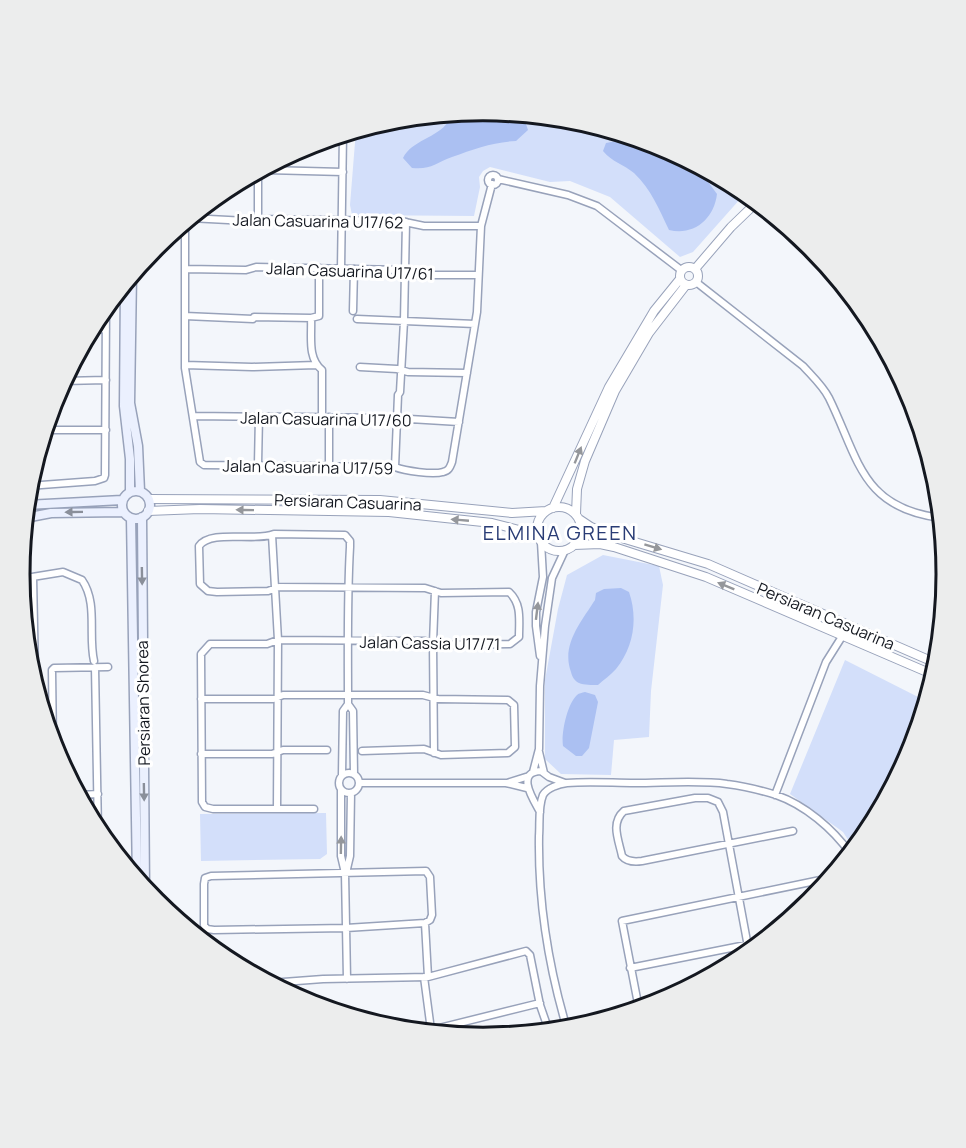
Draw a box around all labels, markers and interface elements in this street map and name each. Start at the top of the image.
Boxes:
street label: Jalan Casuarina U17/62 [233,209,403,233]
street label: Jalan Casuarina U17/61 [266,257,434,285]
street label: Jalan Casuarina U17/60 [240,407,412,431]
one-way arrow [573,446,583,464]
street label: Jalan Casuarina U17/59 [222,455,394,479]
street label: Persiaran Casuarina [274,488,422,516]
one-way arrow [235,505,254,515]
one-way arrow [64,508,83,517]
one-way arrow [451,515,470,525]
district label: ELMINA GREEN [483,519,637,546]
one-way arrow [644,543,662,552]
one-way arrow [137,566,147,585]
street label: Persiaran Casuarina [754,577,898,655]
one-way arrow [717,581,735,591]
one-way arrow [532,601,542,620]
street label: Jalan Cassia U17/71 [360,631,500,655]
street label: Persiaran Shorea [131,640,155,766]
one-way arrow [139,782,149,801]
one-way arrow [337,835,346,854]

